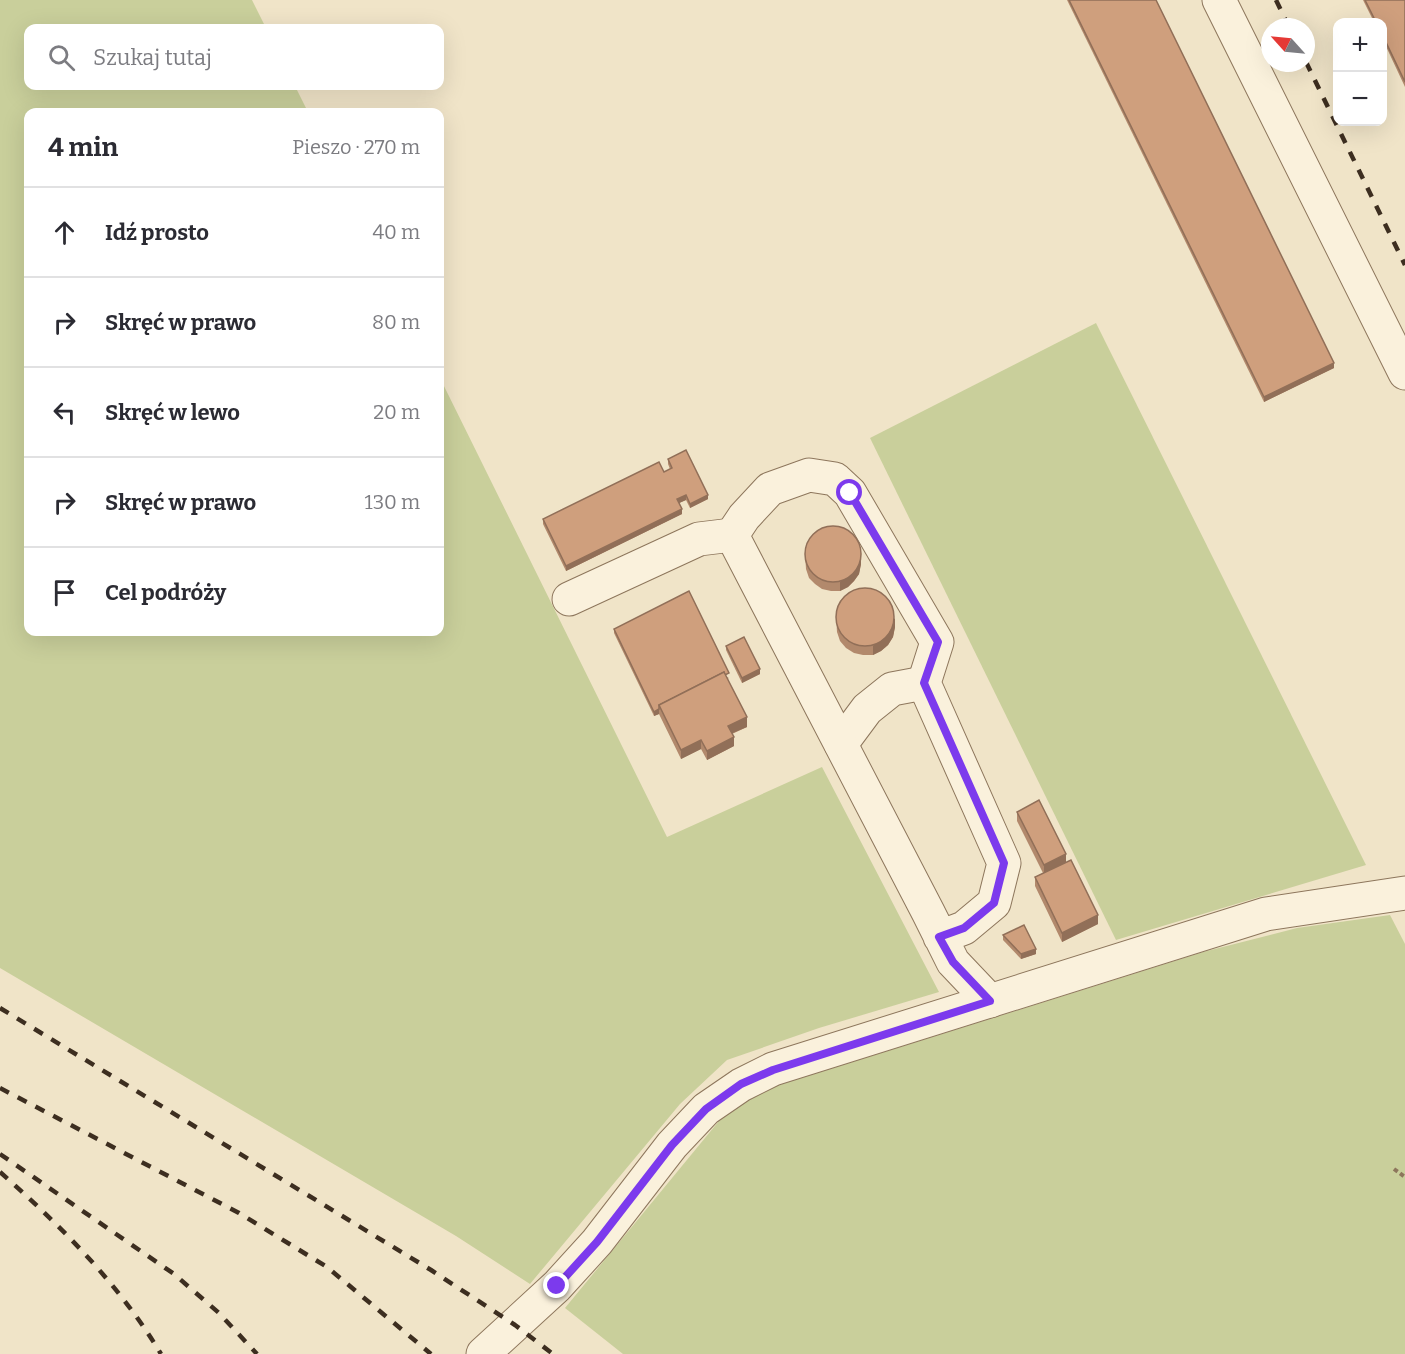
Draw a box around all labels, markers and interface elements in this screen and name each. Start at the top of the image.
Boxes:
north arrow [1261,18,1315,72]
map controls [1333,18,1387,126]
button: + [1333,18,1387,72]
search box [24,24,444,90]
icon: search [45,41,78,74]
text: Szukaj tutaj [93,44,212,71]
button: − [1333,72,1387,126]
text: 4 min [48,132,118,163]
text: Pieszo · 270 m [292,135,420,159]
icon: ahead [48,216,81,249]
text: Idź prosto [105,219,209,246]
text: 40 m [372,220,420,244]
icon: right [48,306,81,339]
text: Skręć w prawo [105,309,256,336]
text: 80 m [372,310,420,334]
icon: left [48,396,81,429]
text: Skręć w lewo [105,399,240,426]
text: 20 m [373,400,420,424]
route start [836,479,862,505]
icon: right [48,486,81,519]
text: Skręć w prawo [105,489,256,516]
text: 130 m [365,490,420,514]
icon: arrive [48,576,81,609]
text: Cel podróży [105,579,226,606]
route end [543,1272,569,1298]

